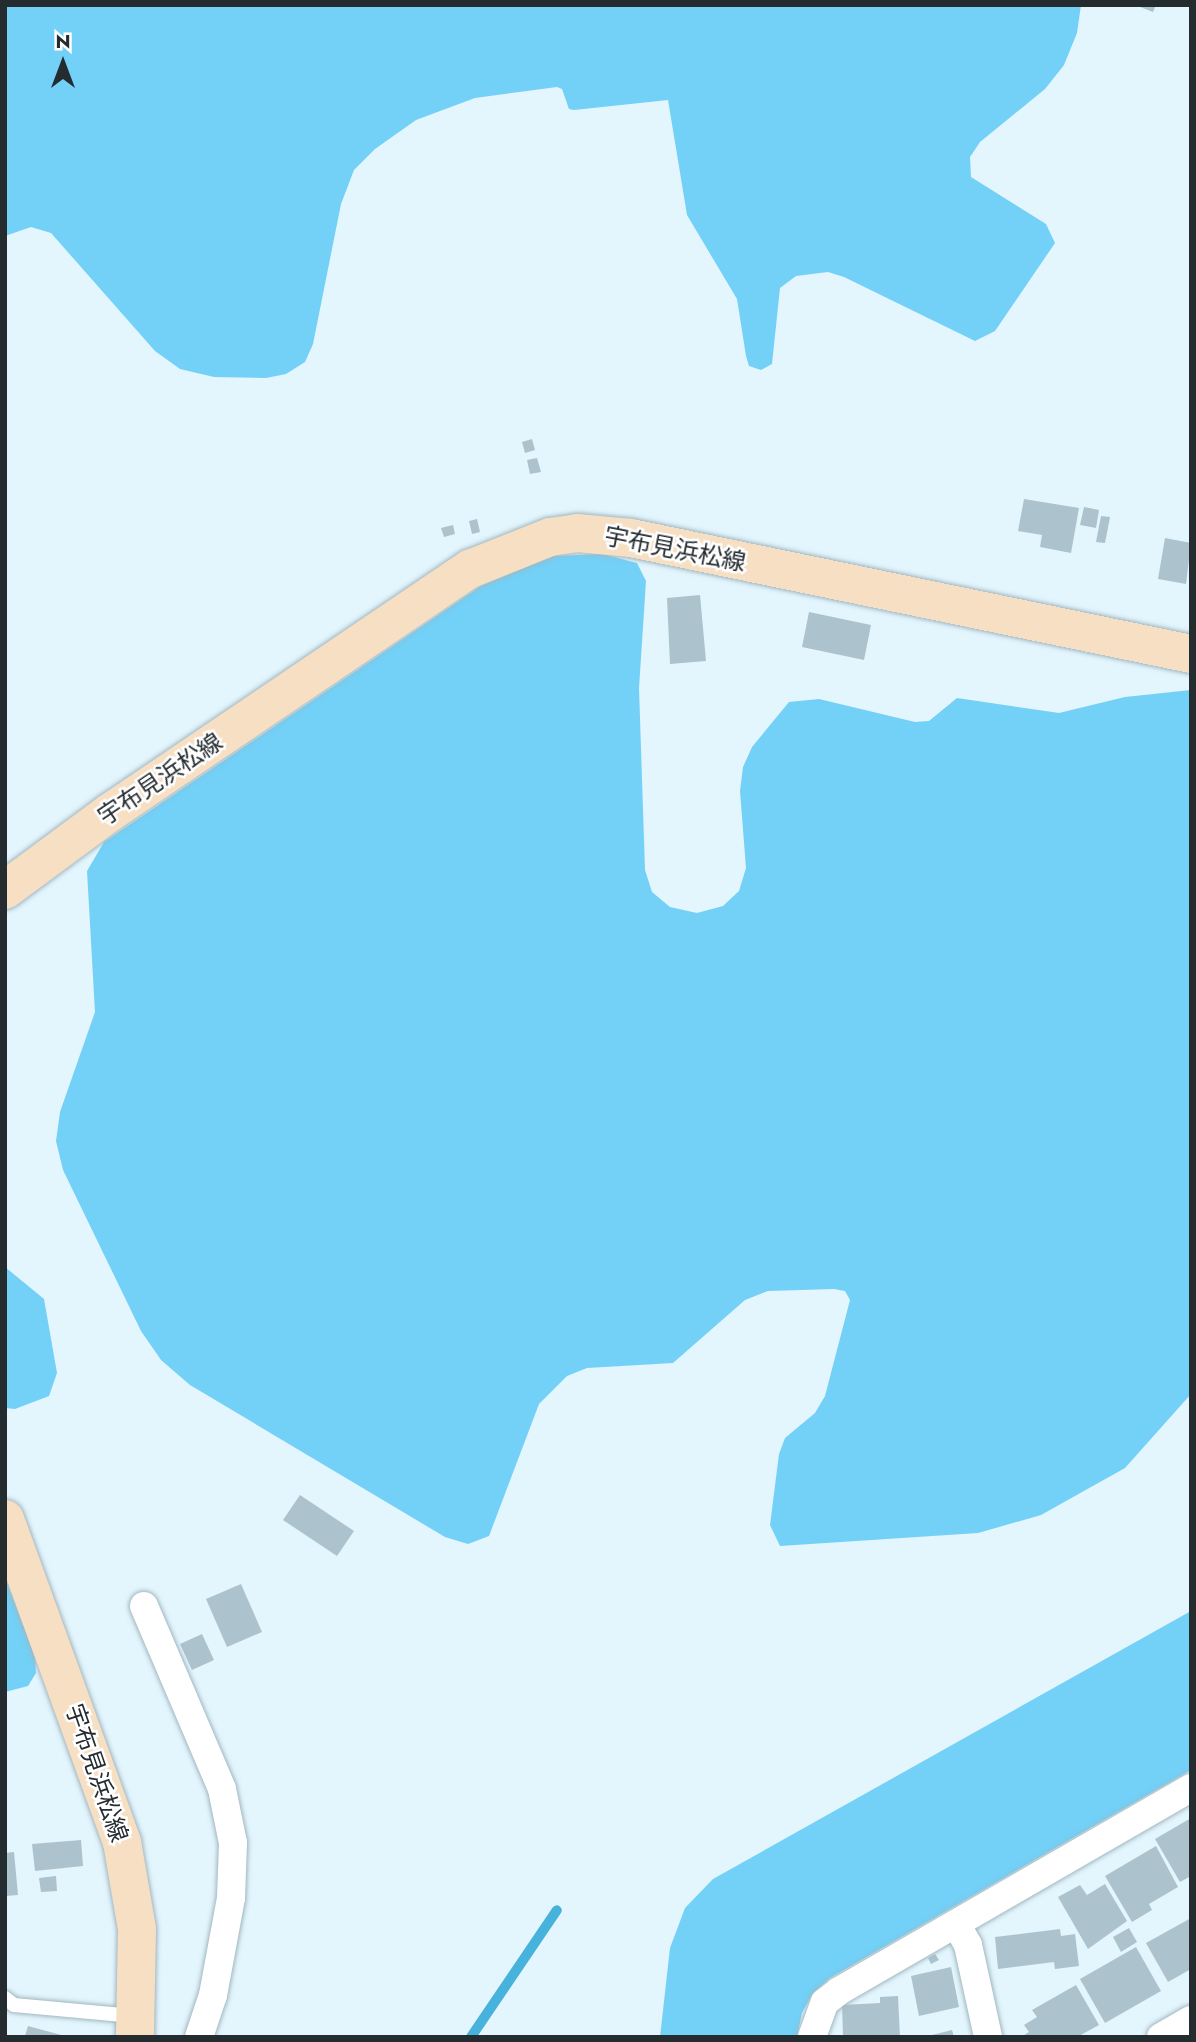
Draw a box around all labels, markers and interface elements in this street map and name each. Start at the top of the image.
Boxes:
north arrow [28,28,98,98]
text: N [55,28,71,55]
street label: 宇布見浜松線 [602,521,748,577]
street label: 宇布見浜松線 [92,727,228,831]
street label: 宇布見浜松線 [60,1700,134,1846]

